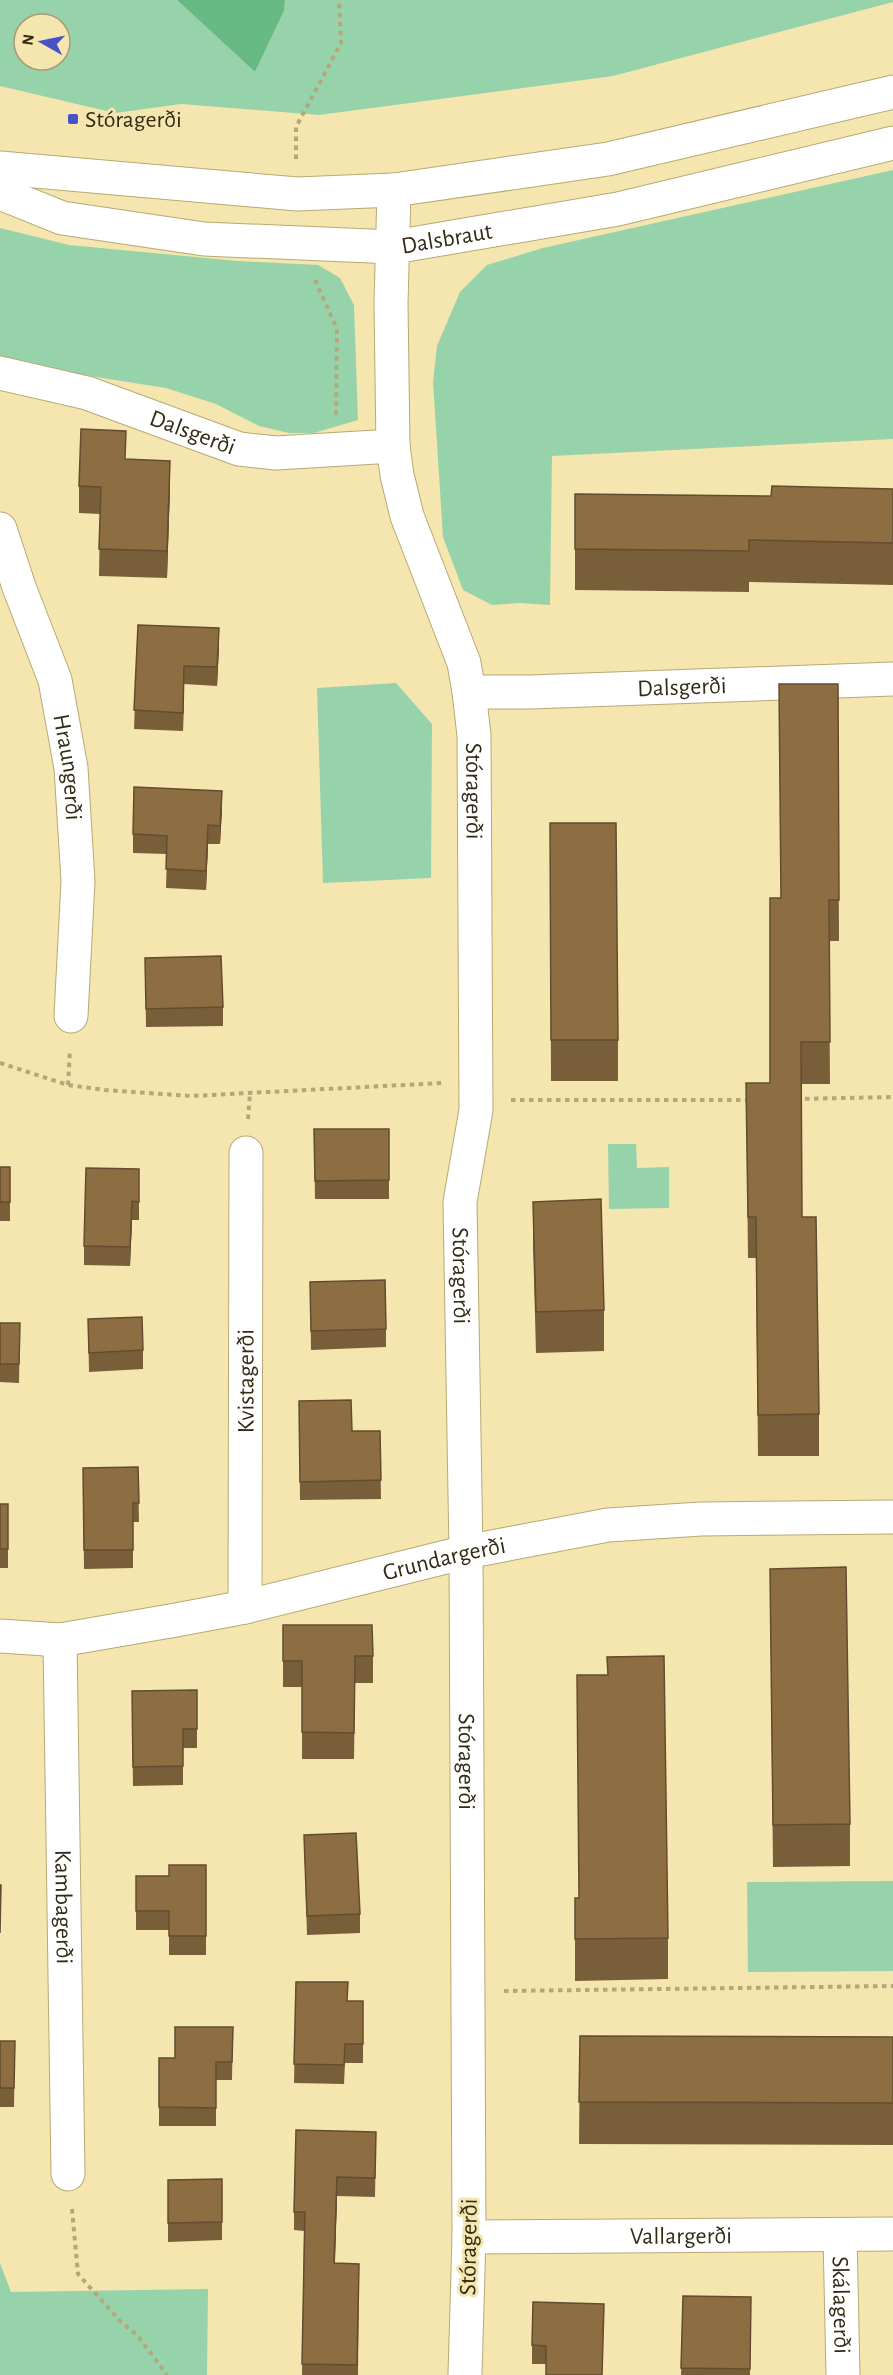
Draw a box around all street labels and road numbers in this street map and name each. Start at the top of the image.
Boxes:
street label: Dalsbraut [399,219,495,259]
street label: Dalsgerði [146,406,239,460]
street label: Dalsgerði [637,674,727,701]
street label: Hraungerði [48,712,85,821]
street label: Stóragerði [461,743,486,840]
street label: Stóragerði [447,1227,473,1324]
street label: Kvistagerði [234,1329,259,1433]
street label: Grundargerði [380,1534,508,1585]
street label: Stóragerði [454,1713,478,1810]
street label: Kambagerði [50,1850,76,1964]
street label: Stóragerði [456,2198,482,2296]
street label: Vallargerði [630,2224,732,2249]
street label: Skálagerði [827,2256,854,2354]

